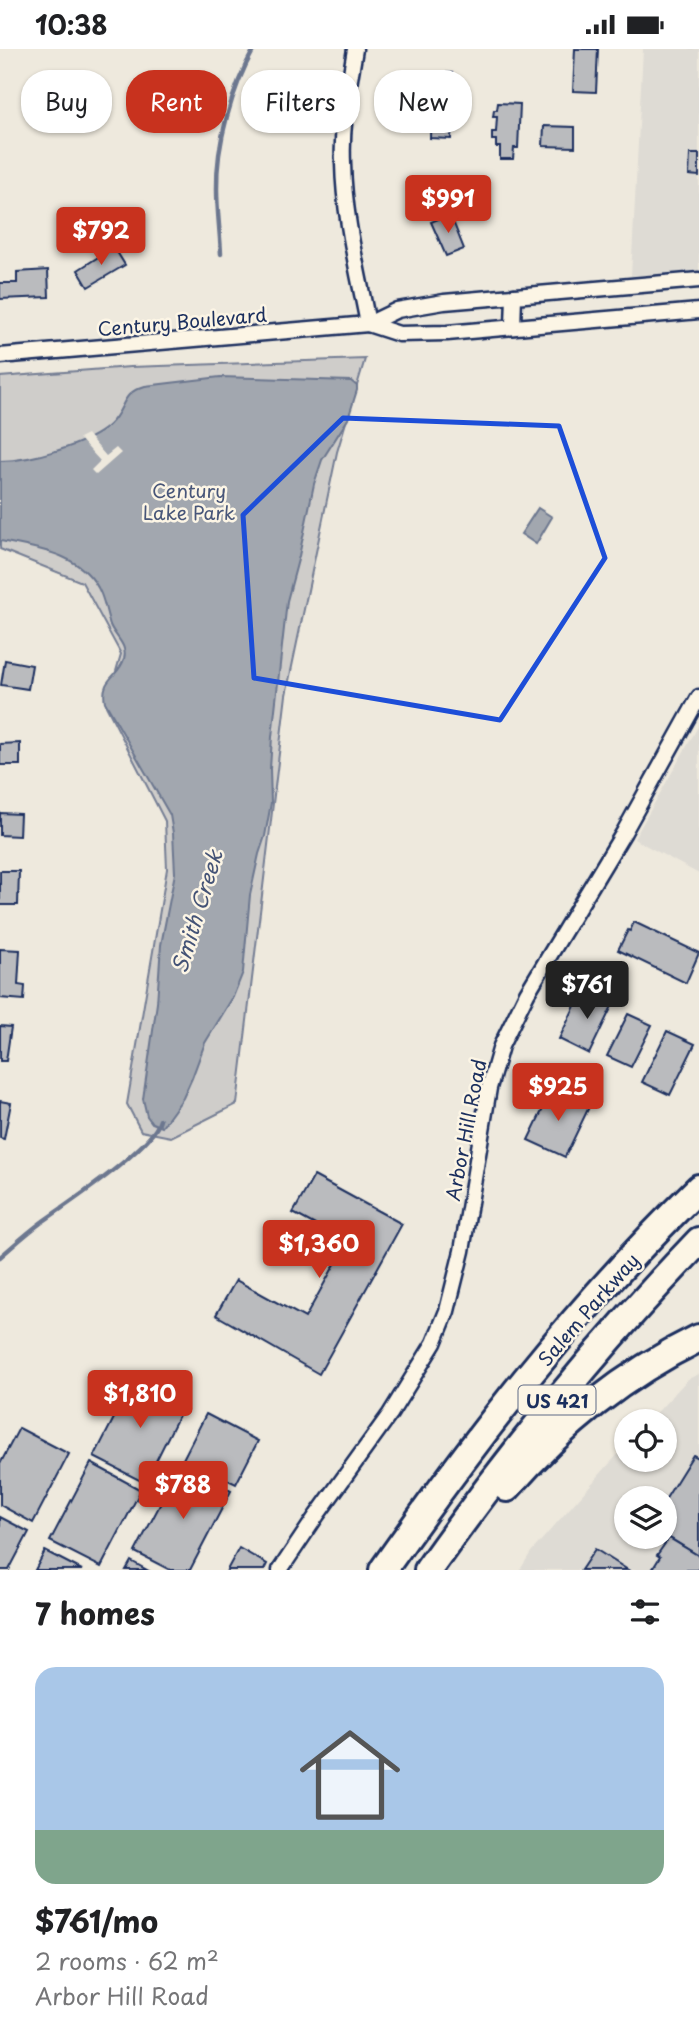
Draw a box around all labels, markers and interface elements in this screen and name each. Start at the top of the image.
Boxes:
text: 10:38 [35,5,108,44]
chip: Buy [21,70,112,133]
chip: Rent [126,70,227,133]
chip: Filters [241,70,360,133]
chip: New [374,70,472,133]
pin: $991 [407,176,489,235]
text: $991 [421,180,475,215]
pin: $792 [60,207,142,267]
text: $792 [72,212,130,247]
street label: Century Boulevard [96,300,268,342]
park label: Century Lake Park [143,476,236,526]
water label: Smith Creek [162,845,230,976]
pin: $761 [546,961,628,1021]
text: $761 [562,966,612,1001]
street label: Arbor Hill Road [438,1057,492,1203]
pin: $925 [517,1063,599,1123]
text: $925 [528,1068,588,1103]
pin: $1,360 [262,1221,376,1280]
text: $1,360 [279,1225,359,1260]
street label: Salem Parkway [531,1246,645,1372]
pin: $1,810 [83,1371,197,1430]
text: $1,810 [104,1375,176,1410]
road number: US 421 [518,1385,596,1415]
map controls [614,1409,677,1549]
button: locate [614,1409,677,1472]
pin: $788 [142,1461,224,1521]
text: $788 [155,1466,211,1501]
button: layers [614,1486,677,1549]
text: 7 homes [35,1590,155,1635]
icon: filters [626,1593,664,1631]
icon: home [287,1712,413,1838]
text: $761/mo [35,1898,158,1943]
text: 2 rooms · 62 m² [35,1943,219,1978]
text: Arbor Hill Road [35,1978,209,2013]

